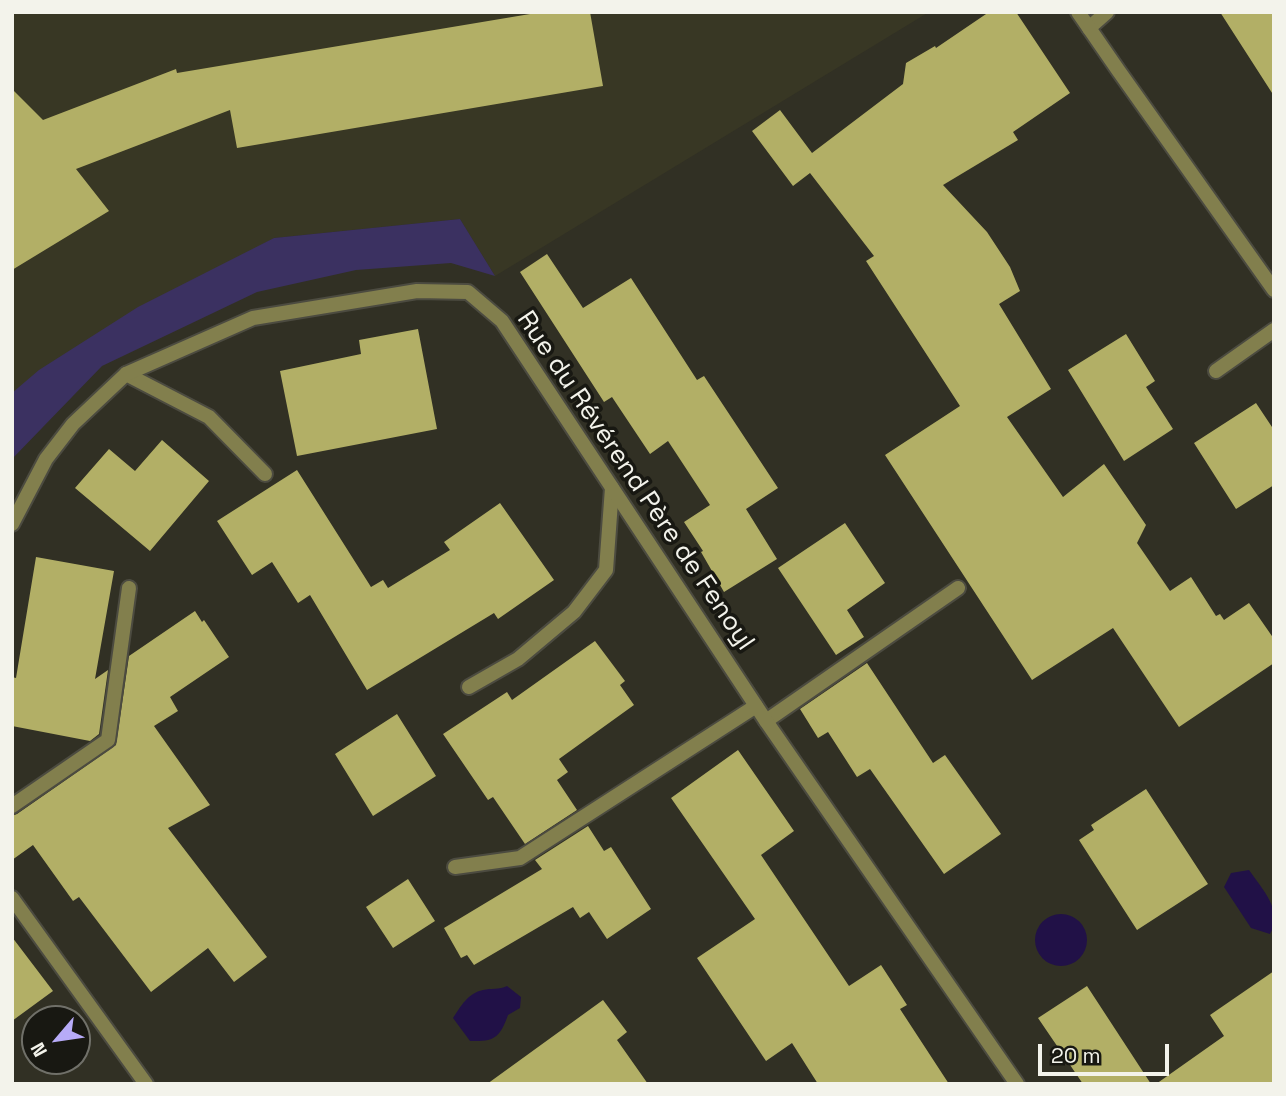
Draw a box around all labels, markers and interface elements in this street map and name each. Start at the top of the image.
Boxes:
street label: Rue du Révérend Père de Fenoyl [510,305,760,657]
north arrow [21,1005,91,1075]
scale bar [1041,1030,1172,1074]
text: N [25,1038,53,1061]
text: 20 m [1051,1042,1101,1069]

